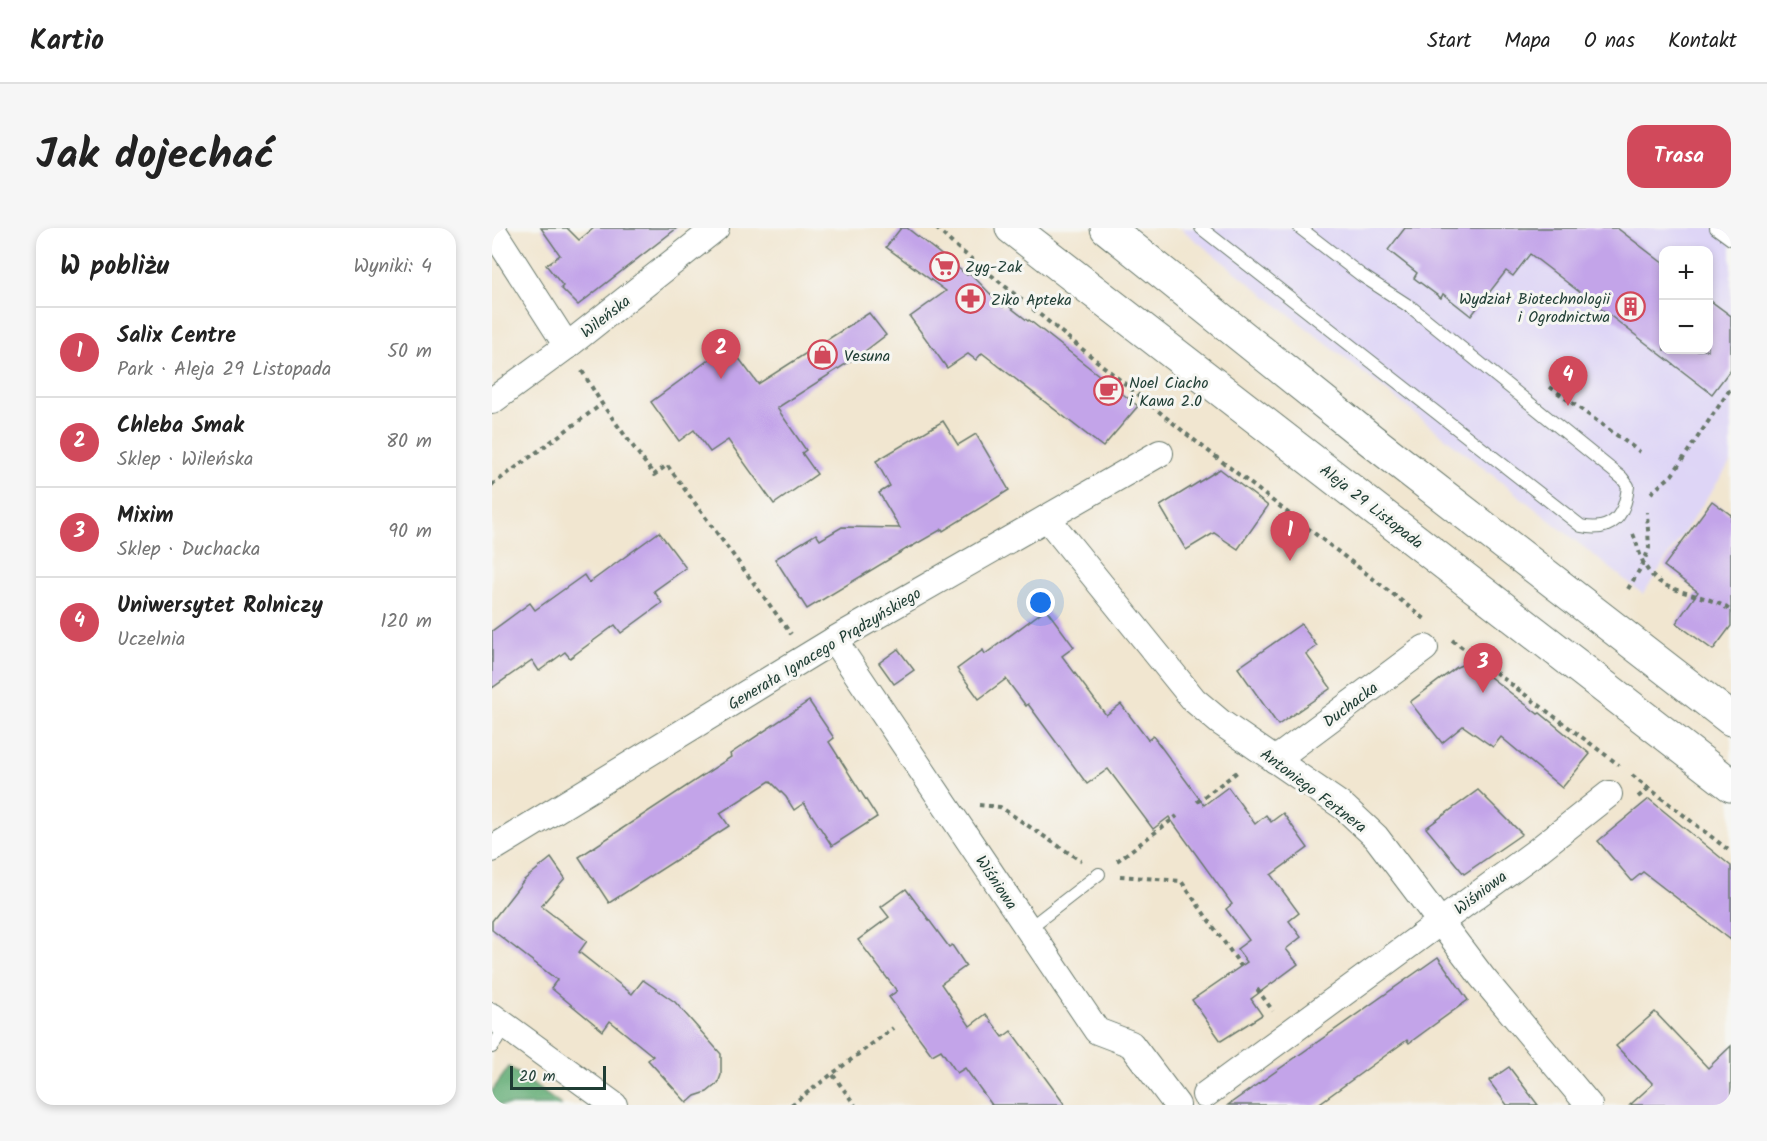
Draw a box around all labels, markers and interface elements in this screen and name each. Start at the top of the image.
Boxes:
text: Kartio [30,19,104,64]
text: Start [1427,25,1471,58]
text: Mapa [1504,25,1551,58]
text: O nas [1584,25,1635,58]
text: Kontakt [1668,25,1737,58]
text: Jak dojechać [36,123,274,190]
button: Trasa [1627,125,1731,188]
text: W pobliżu [60,246,169,288]
map controls [1659,246,1713,354]
button: + [1659,246,1713,300]
supermarket icon: Zyg-Zak [928,250,960,282]
text: Wyniki: 4 [353,251,432,283]
place label: Zyg-Zak [965,255,1023,280]
pharmacy icon: Ziko Apteka [954,283,986,315]
place label: Wydział Biotechnologii i Ogrodnictwa [1459,287,1611,330]
place label: Ziko Apteka [991,288,1072,313]
street label: Wileńska [575,290,636,345]
building icon: Wydział Biotechnologii i Ogrodnictwa [1615,291,1647,323]
button: − [1659,300,1713,354]
text: Salix Centre [117,319,236,354]
pin: 2 [702,330,740,379]
text: 1 [76,336,83,368]
text: 50 m [387,336,432,368]
shop icon: Vesuna [807,339,839,371]
place label: Vesuna [844,344,890,369]
text: Park · Aleja 29 Listopada [117,354,331,386]
pin: 4 [1548,356,1588,406]
place label: Noel Ciacho i Kawa 2.0 [1129,371,1208,414]
cafe icon: Noel Ciacho i Kawa 2.0 [1092,375,1124,407]
text: Chleba Smak [117,409,244,444]
text: 2 [74,426,85,458]
text: 80 m [386,426,432,458]
text: Sklep · Wileńska [117,444,253,476]
street label: Aleja 29 Listopada [1314,459,1428,556]
text: Mixim [117,499,174,534]
pin: 1 [1270,512,1310,561]
text: 3 [74,516,85,548]
text: 90 m [388,516,432,548]
text: Sklep · Duchacka [117,534,260,566]
street label: Generała Ignacego Prądzyńskiego [723,581,926,717]
your location [1026,588,1055,617]
text: Uniwersytet Rolniczy [117,589,323,624]
text: 4 [74,606,85,638]
text: 120 m [380,606,432,638]
text: Uczelnia [117,624,185,656]
pin: 3 [1464,644,1502,693]
street label: Duchacka [1318,676,1384,734]
street label: Antoniego Fertnera [1254,743,1372,840]
street label: Wiśniowa [968,851,1023,915]
street label: Wiśniowa [1449,865,1513,922]
scale bar [510,1063,606,1090]
text: 20 m [519,1064,555,1089]

